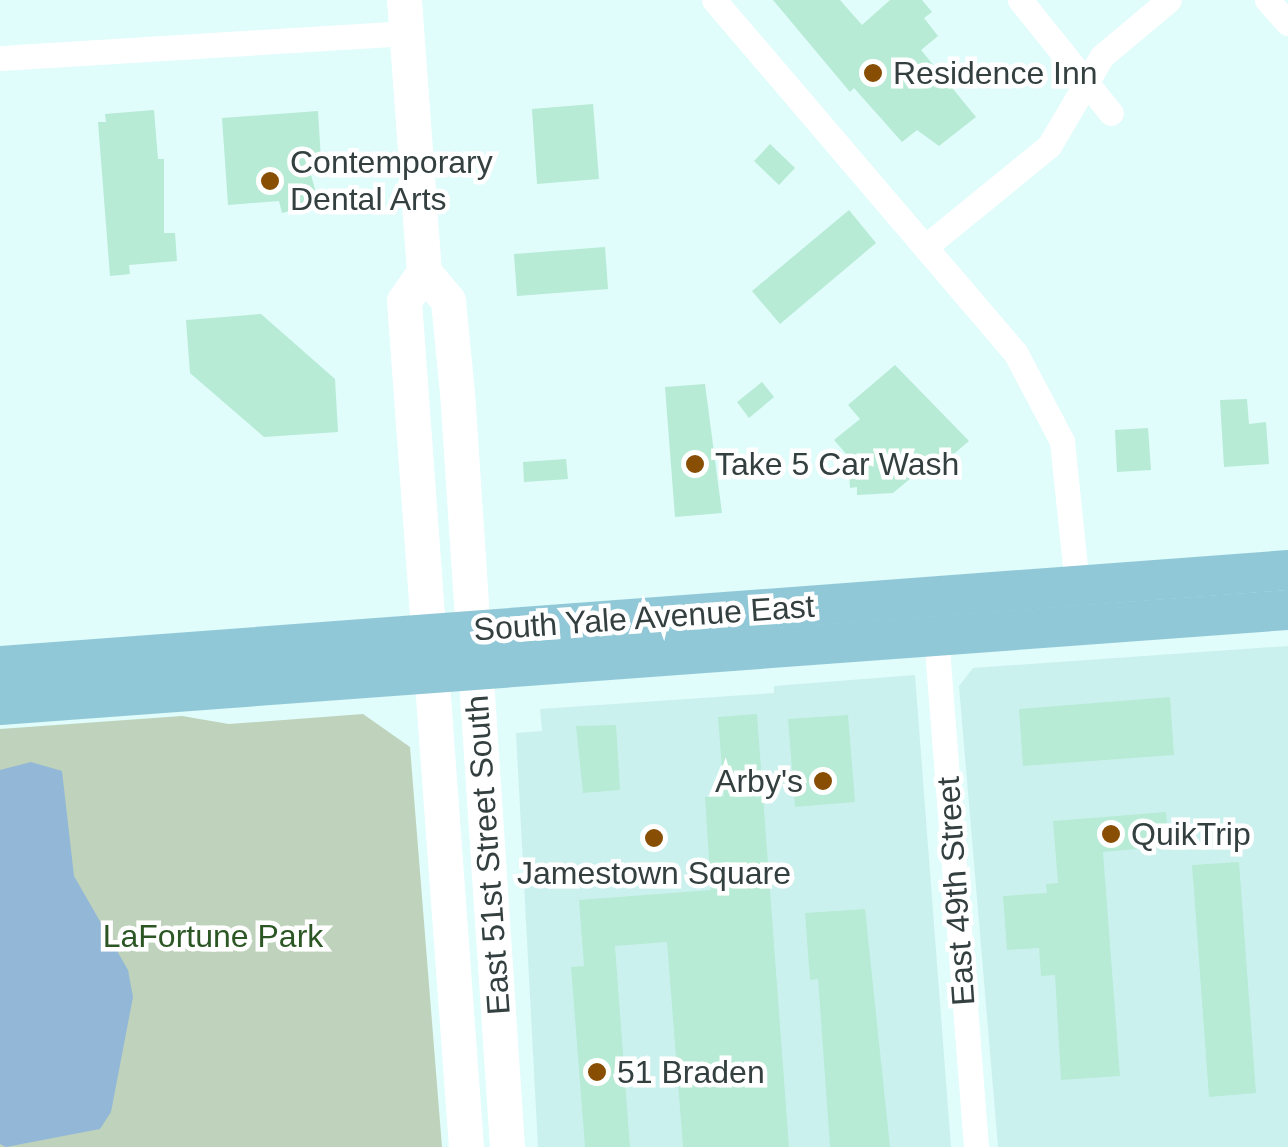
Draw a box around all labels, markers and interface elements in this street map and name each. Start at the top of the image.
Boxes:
place label: Residence Inn [893,54,1098,92]
marker: Residence Inn [862,62,884,84]
place label: Contemporary Dental Arts [290,144,493,219]
marker: Contemporary Dental Arts [259,170,281,192]
place label: Take 5 Car Wash [715,445,959,483]
marker: Take 5 Car Wash [684,453,706,475]
street label: South Yale Avenue East [471,587,817,649]
street label: East 51st Street South [458,694,518,1016]
place label: Arby's [715,762,803,800]
marker: Arby's [812,770,834,792]
street label: East 49th Street [929,775,983,1007]
place label: QuikTrip [1131,815,1251,853]
marker: QuikTrip [1100,823,1122,845]
marker: Jamestown Square [643,827,665,849]
place label: Jamestown Square [517,854,791,892]
park label: LaFortune Park [103,917,323,955]
place label: 51 Braden [617,1053,765,1091]
marker: 51 Braden [586,1061,608,1083]

